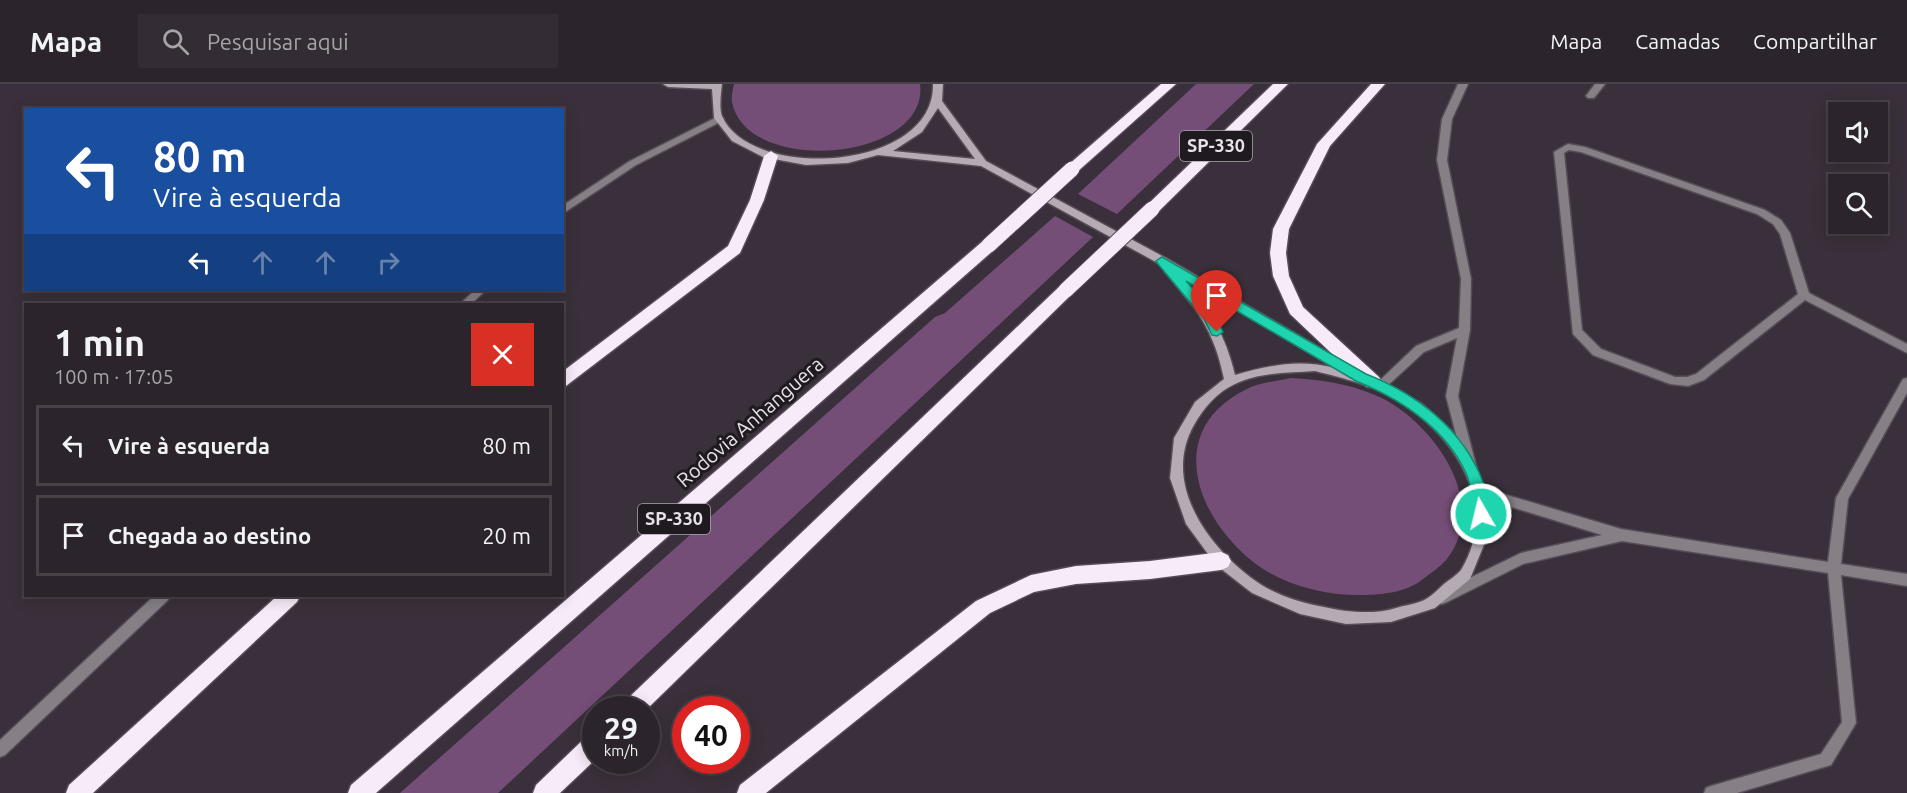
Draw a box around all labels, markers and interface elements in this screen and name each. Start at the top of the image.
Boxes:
search box [138,14,558,68]
icon: search [159,25,192,58]
text: Mapa [30,26,102,57]
text: Pesquisar aqui [207,29,349,54]
text: Mapa [1550,29,1602,53]
text: Camadas [1635,29,1720,53]
text: Compartilhar [1753,29,1877,53]
map controls [1828,102,1888,234]
button: sound [1828,102,1888,162]
road number: SP-330 [1180,131,1252,161]
icon: left [54,132,132,210]
text: 80 m [153,133,247,180]
button: search [1828,174,1888,234]
text: Vire à esquerda [153,182,342,212]
icon: left [183,246,216,279]
icon: ahead [246,246,279,279]
icon: ahead [309,246,342,279]
icon: right [372,246,405,279]
pin [1191,270,1242,332]
icon: arrive [1200,279,1233,312]
text: 1 min [54,322,145,363]
button: close [471,323,534,386]
street label: Rodovia Anhanguera [672,352,828,491]
text: 100 m · 17:05 [54,365,174,388]
icon: left [57,429,90,462]
text: Vire à esquerda [108,433,270,458]
text: 80 m [482,433,531,458]
position arrow [1449,482,1513,546]
road number: SP-330 [638,504,710,534]
icon: arrive [57,519,90,552]
text: Chegada ao destino [108,523,311,548]
text: 20 m [482,523,531,548]
speed limit sign: 40 [672,696,750,774]
text: 29 [604,711,638,745]
text: km/h [604,742,638,759]

